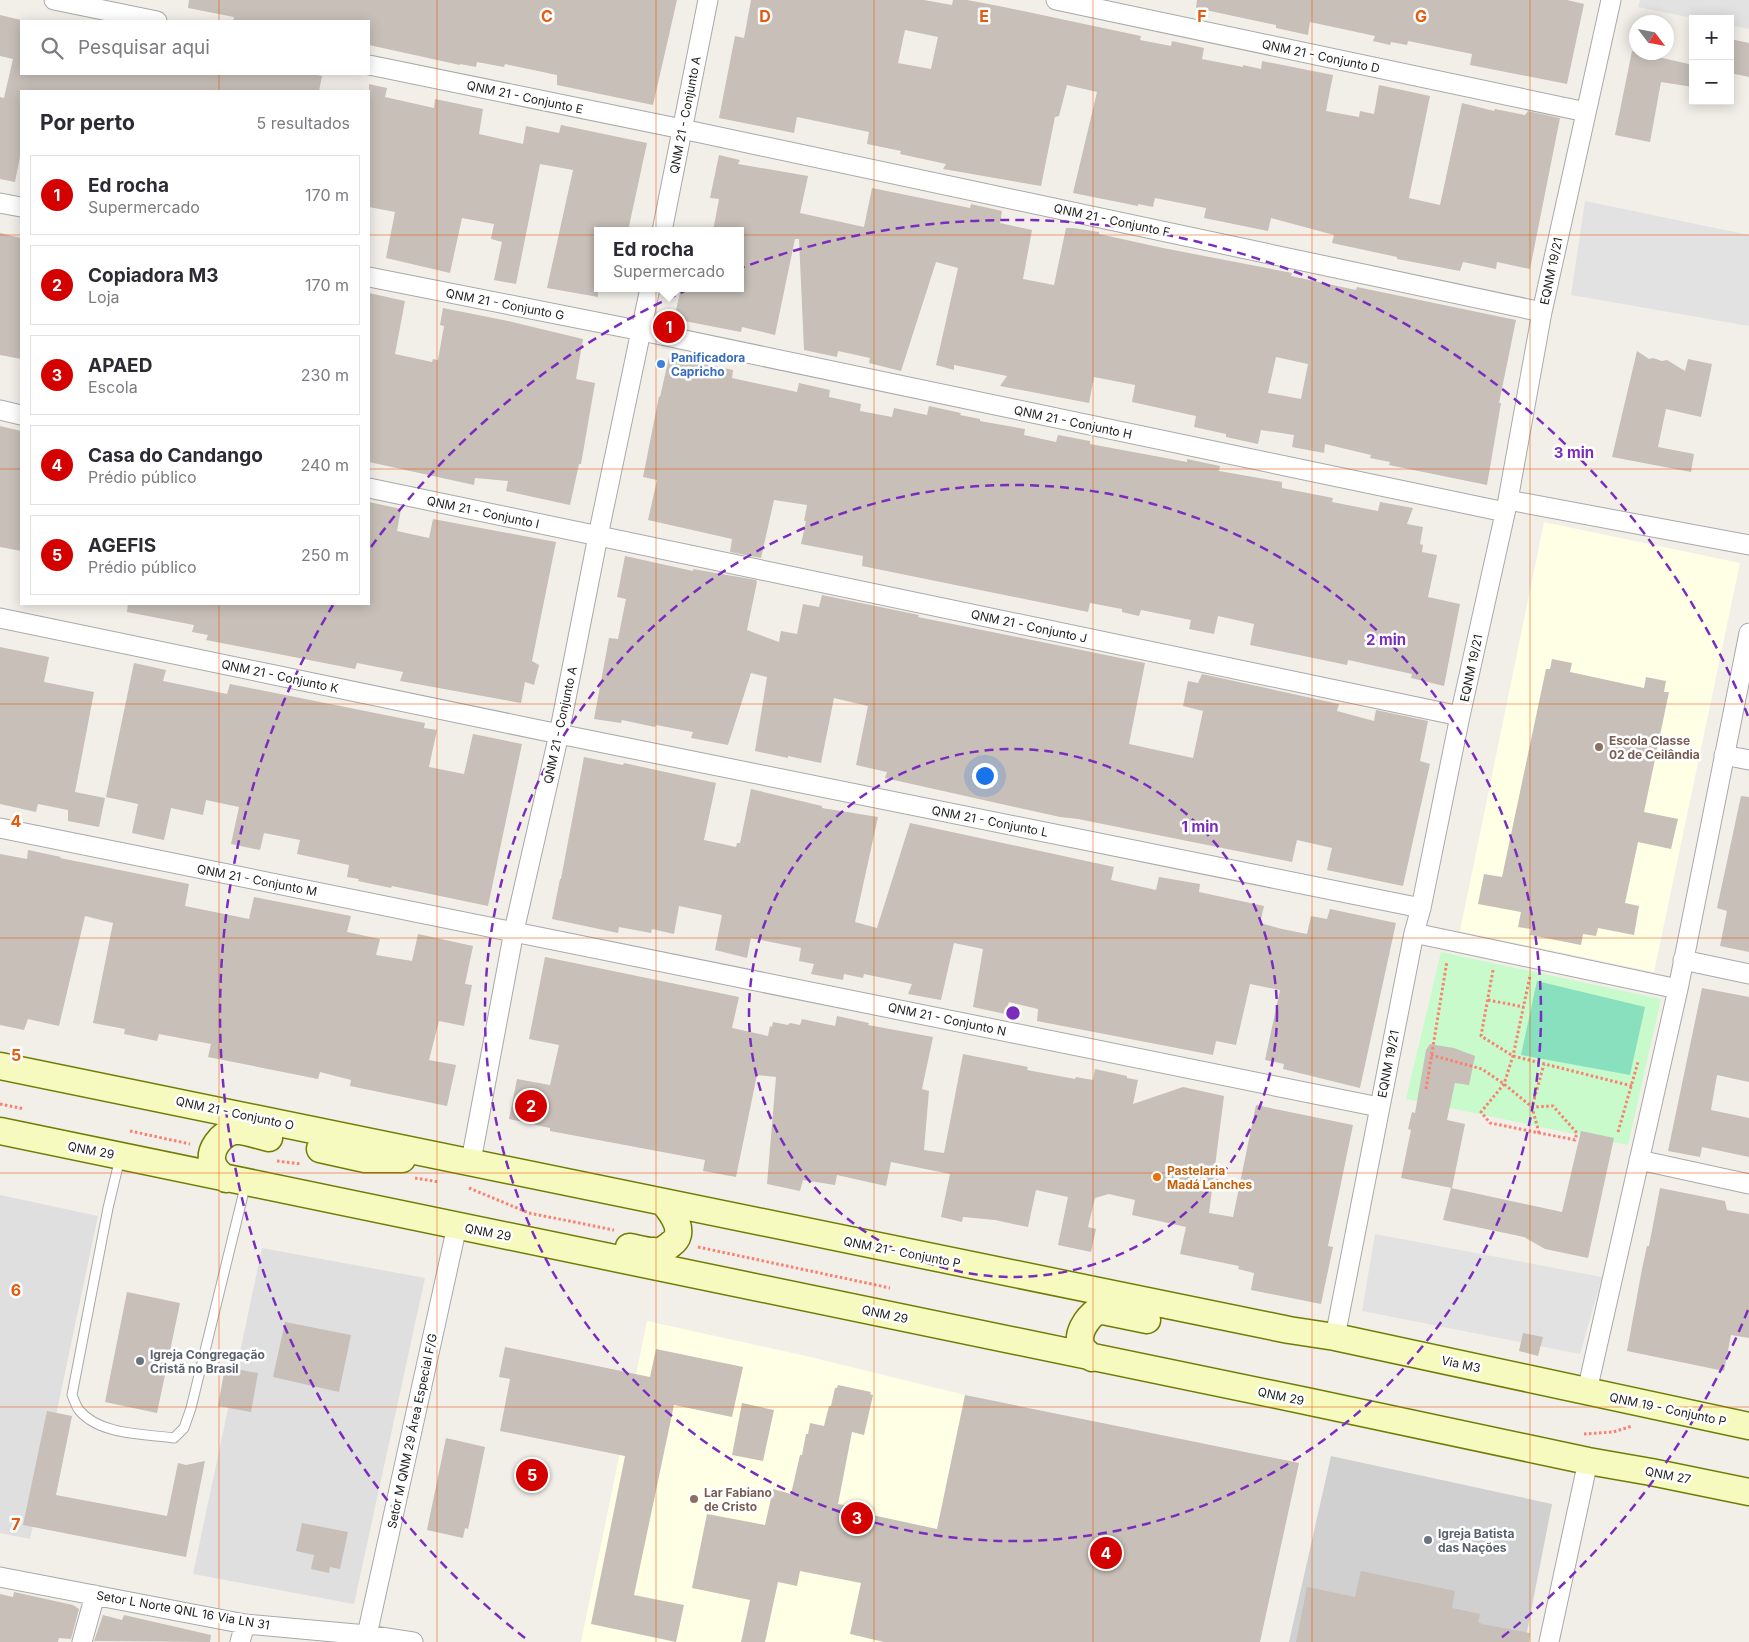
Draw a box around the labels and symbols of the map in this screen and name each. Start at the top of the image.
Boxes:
text: C [541,6,553,26]
text: D [759,6,771,26]
text: E [979,6,989,26]
text: F [1197,6,1207,26]
text: G [1415,6,1427,26]
north arrow [1629,15,1674,60]
street label: QNM 21 - Conjunto D [1261,36,1381,76]
street label: QNM 21 - Conjunto A [666,55,704,175]
street label: QNM 21 - Conjunto E [465,77,585,117]
street label: QNM 21 - Conjunto F [1052,200,1172,240]
street label: EQNM 19/21 [1537,236,1565,306]
street label: QNM 21 - Conjunto G [444,285,566,323]
pin: 1 [653,308,685,346]
place label: Panificadora Capricho [671,350,745,379]
marker: Panificadora Capricho [655,358,667,370]
street label: QNM 21 - Conjunto H [1013,402,1133,442]
text: 3 min [1554,443,1594,462]
street label: QNM 21 - Conjunto I [425,493,541,531]
street label: QNM 21 - Conjunto J [970,606,1088,646]
text: 2 min [1366,630,1406,649]
street label: EQNM 19/21 [1457,633,1485,703]
street label: QNM 21 - Conjunto K [220,656,340,696]
street label: QNM 21 - Conjunto A [540,665,580,785]
place label: Escola Classe 02 de Ceilândia [1609,733,1700,762]
marker: Escola Classe 02 de Ceilândia [1593,741,1605,753]
your location [972,763,998,789]
street label: QNM 21 - Conjunto L [931,802,1050,840]
text: 4 [11,811,22,831]
text: 1 min [1181,817,1219,836]
street label: QNM 21 - Conjunto M [196,861,318,899]
street label: QNM 21 - Conjunto N [887,999,1007,1039]
centre of rings [1004,1004,1022,1022]
street label: EQNM 19/21 [1374,1029,1402,1099]
text: 5 [11,1045,21,1065]
pin: 2 [515,1087,547,1125]
street label: QNM 21 - Conjunto O [174,1093,296,1133]
street label: QNM 29 [66,1138,116,1162]
place label: Pastelaria Madá Lanches [1167,1163,1252,1192]
marker: Pastelaria Madá Lanches [1151,1171,1163,1183]
street label: QNM 29 [463,1220,513,1244]
street label: QNM 21 - Conjunto P [842,1233,962,1271]
text: 6 [11,1280,21,1300]
street label: QNM 29 [860,1302,910,1326]
street label: Setor M QNM 29 Área Especial F/G [384,1332,440,1530]
place label: Igreja Congregação Cristã no Brasil [150,1347,265,1376]
street label: Via M3 [1440,1353,1482,1375]
marker: Igreja Congregação Cristã no Brasil [134,1355,146,1367]
street label: QNM 29 [1256,1384,1306,1408]
street label: QNM 19 - Conjunto P [1608,1389,1728,1429]
pin: 5 [516,1456,548,1494]
street label: QNM 27 [1644,1463,1692,1487]
place label: Lar Fabiano de Cristo [704,1485,772,1514]
marker: Lar Fabiano de Cristo [688,1493,700,1505]
pin: 3 [841,1499,873,1537]
text: 7 [11,1514,21,1534]
place label: Igreja Batista das Nações [1438,1526,1514,1555]
pin: 4 [1090,1534,1122,1572]
marker: Igreja Batista das Nações [1422,1534,1434,1546]
street label: Setor L Norte QNL 16 Via LN 31 [95,1587,271,1633]

